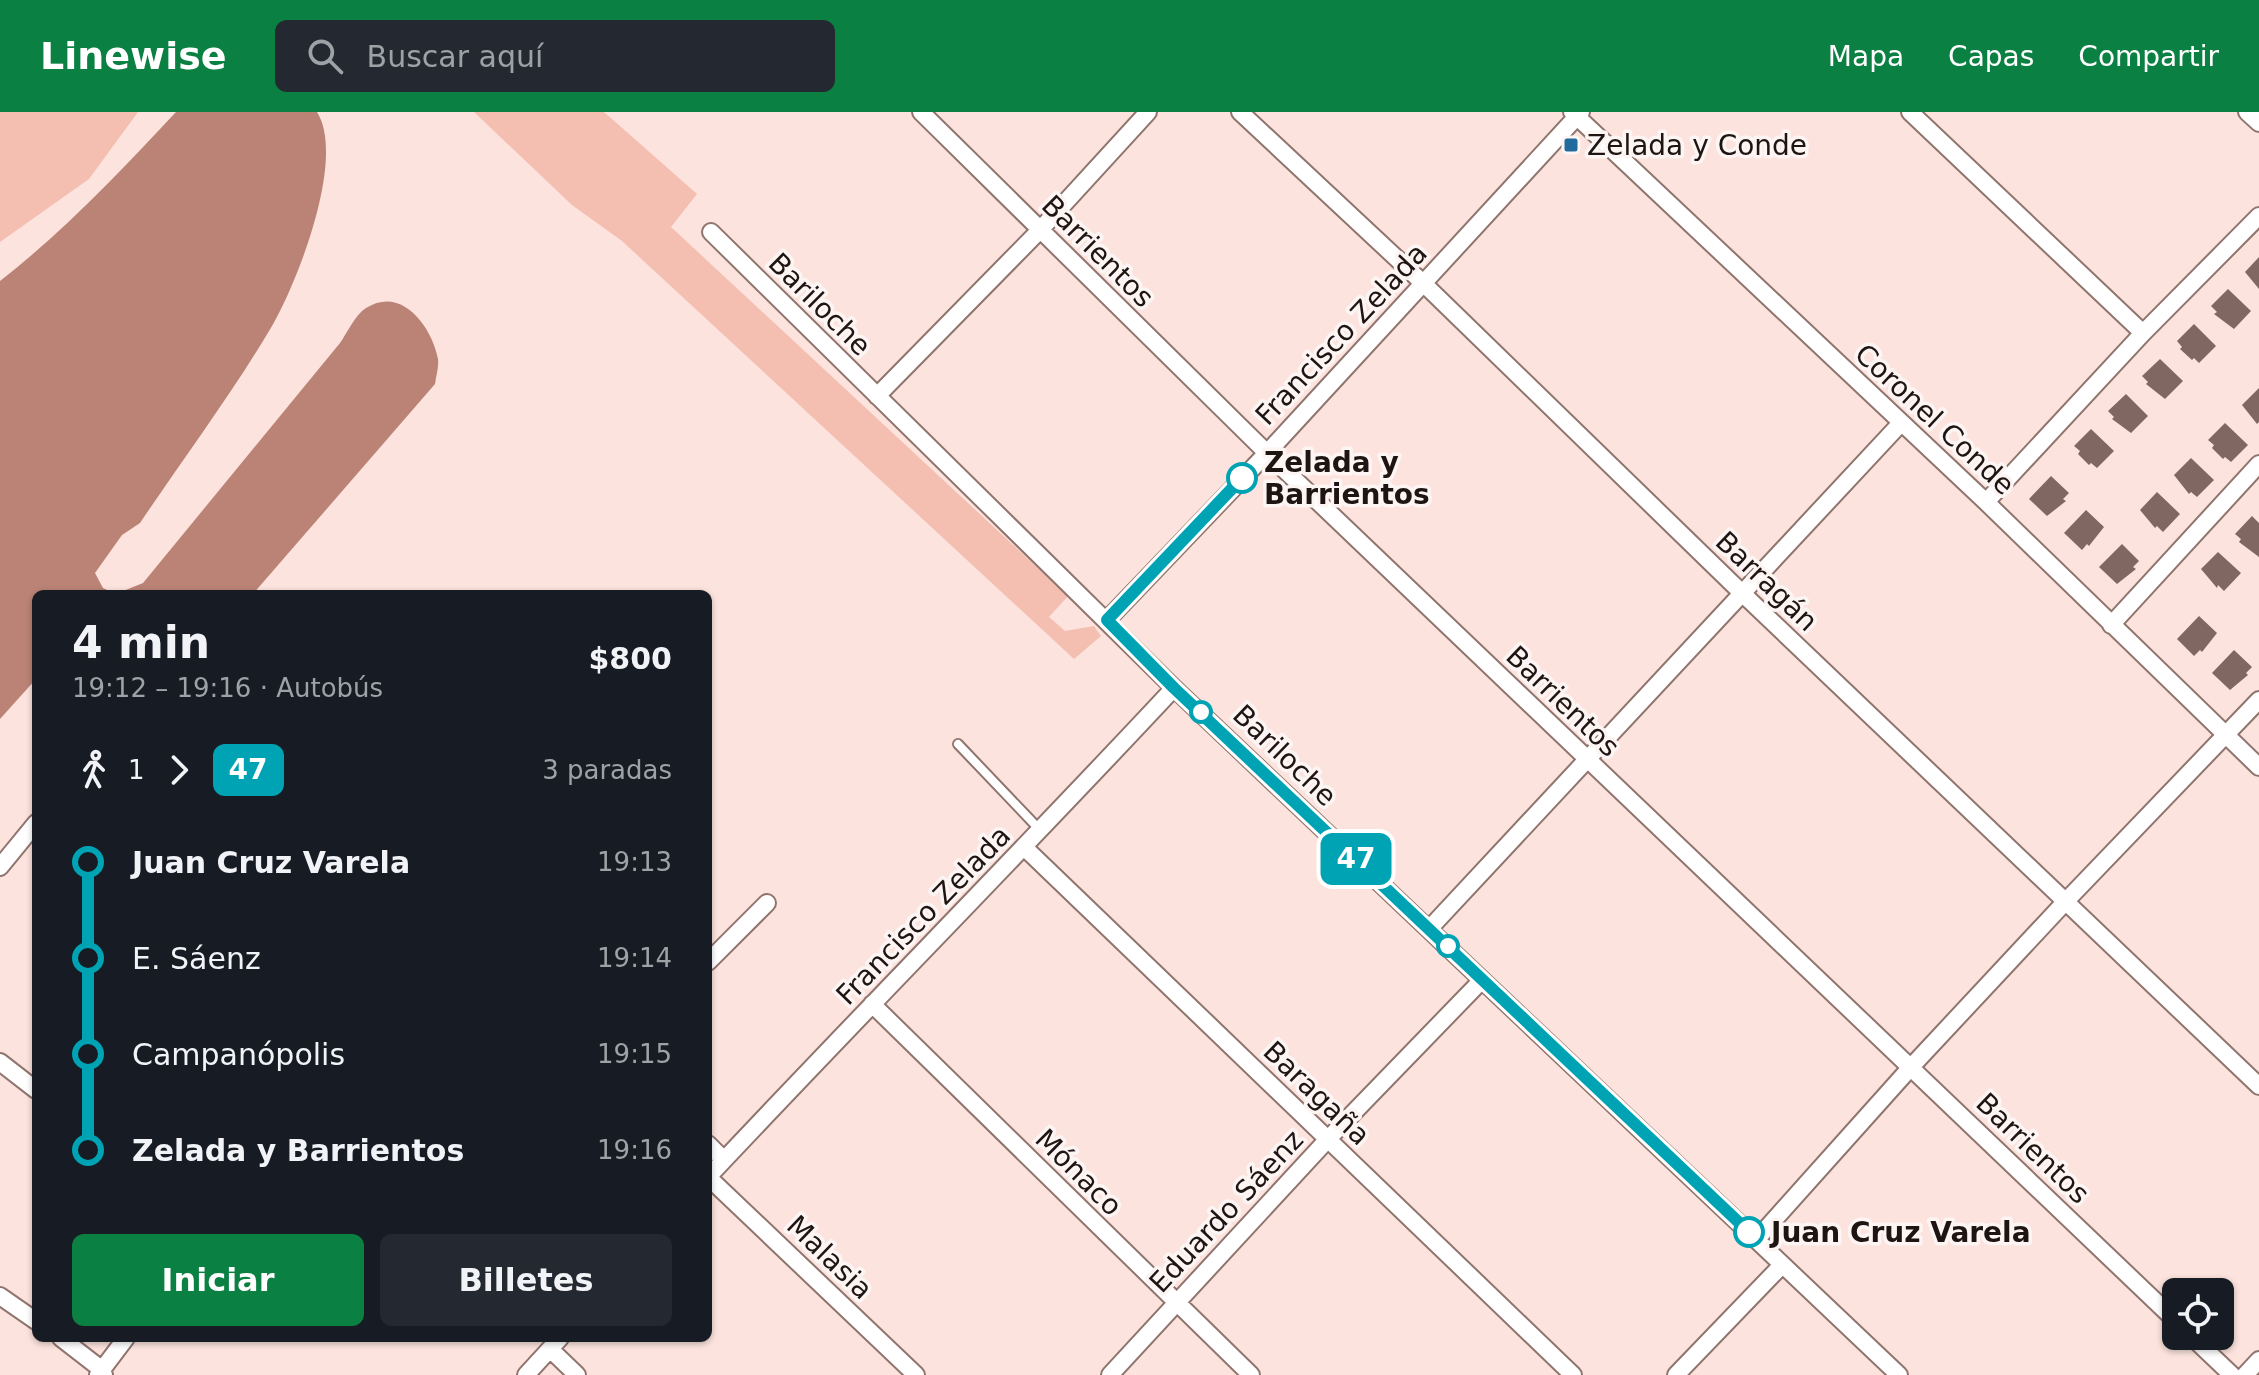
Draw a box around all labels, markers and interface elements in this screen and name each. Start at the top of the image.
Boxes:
search box [275,20,835,92]
text: Linewise [40,34,227,78]
icon: search [303,34,347,78]
text: Buscar aquí [367,39,543,74]
text: Mapa [1828,40,1904,73]
text: Capas [1948,40,2034,73]
text: Compartir [2078,40,2219,73]
place label: Zelada y Conde [1587,129,1807,162]
marker: Zelada y Conde [1562,136,1580,154]
street label: Barrientos [1035,189,1160,314]
street label: Francisco Zelada [1249,237,1434,432]
street label: Bariloche [762,246,878,362]
street label: Coronel Conde [1848,337,2021,502]
place label: Zelada y Barrientos [1264,446,1430,511]
marker: Zelada y Barrientos [1227,463,1257,493]
street label: Barragán [1709,525,1824,638]
text: 4 min [72,617,210,668]
street label: Barrientos [1499,639,1626,763]
text: $800 [589,641,672,676]
text: 19:12 – 19:16 · Autobús [72,673,383,703]
street label: Bariloche [1226,698,1343,813]
unlabelled marker [1190,701,1212,723]
icon: walk [72,748,116,792]
icon: forward [157,748,201,792]
text: 47 [229,753,268,786]
text: 1 [128,755,145,785]
text: 3 paradas [542,755,672,785]
street label: Francisco Zelada [830,819,1017,1012]
line badge: 47 [1320,833,1392,885]
text: 47 [1337,842,1375,875]
text: Juan Cruz Varela [132,845,410,880]
text: 19:13 [597,847,672,877]
unlabelled marker [1437,935,1459,957]
text: E. Sáenz [132,941,261,976]
text: 19:14 [597,943,672,973]
street label: Baragaña [1257,1035,1377,1152]
text: Campanópolis [132,1037,345,1072]
text: 19:15 [597,1039,672,1069]
street label: Barrientos [1969,1086,2096,1210]
street label: Mónaco [1029,1122,1129,1222]
street label: Eduardo Sáenz [1143,1123,1310,1299]
text: Zelada y Barrientos [132,1133,464,1168]
text: 19:16 [597,1135,672,1165]
street label: Malasia [780,1209,879,1306]
place label: Juan Cruz Varela [1769,1216,2031,1249]
marker: Juan Cruz Varela [1734,1217,1764,1247]
button: Iniciar [72,1234,364,1326]
button: Billetes [380,1234,672,1326]
map controls [2162,1278,2234,1350]
button: locate [2162,1278,2234,1350]

